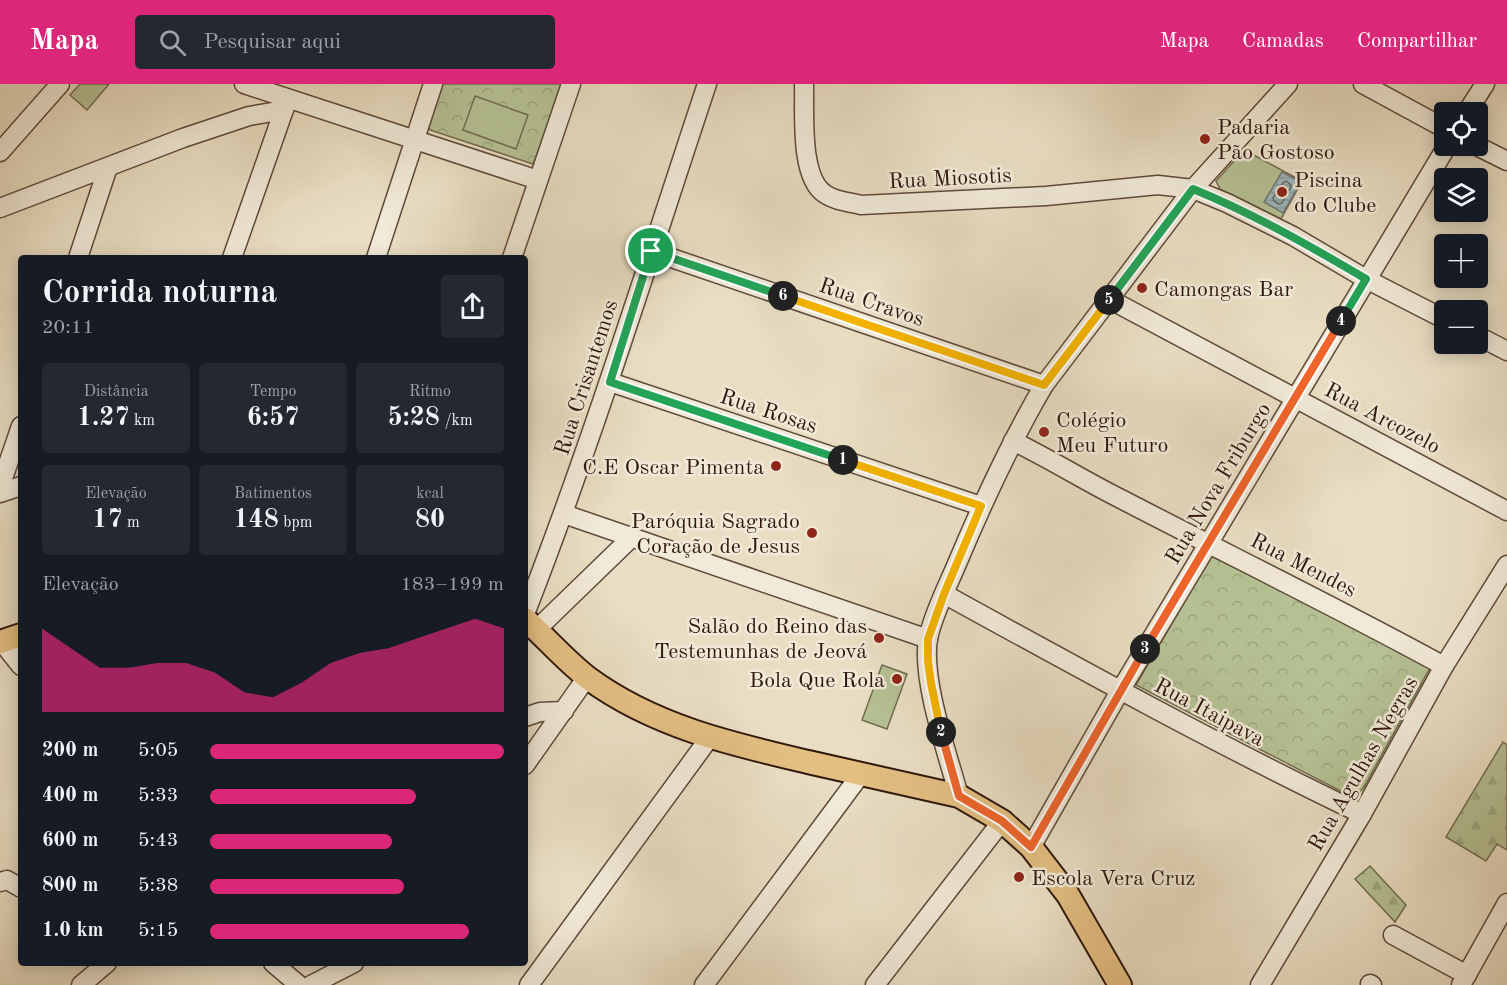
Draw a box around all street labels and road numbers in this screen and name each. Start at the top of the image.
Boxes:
street label: Rua Miosotis [888,165,1012,193]
street label: Rua Cravos [816,275,927,331]
street label: Rua Crisantemos [551,297,622,458]
street label: Rua Arcozelo [1321,379,1444,458]
street label: Rua Rosas [717,386,820,438]
street label: Rua Nova Friburgo [1162,399,1276,569]
street label: Rua Mendes [1246,530,1360,602]
street label: Rua Agulhas Negras [1305,673,1423,855]
street label: Rua Itaipava [1150,675,1268,751]

